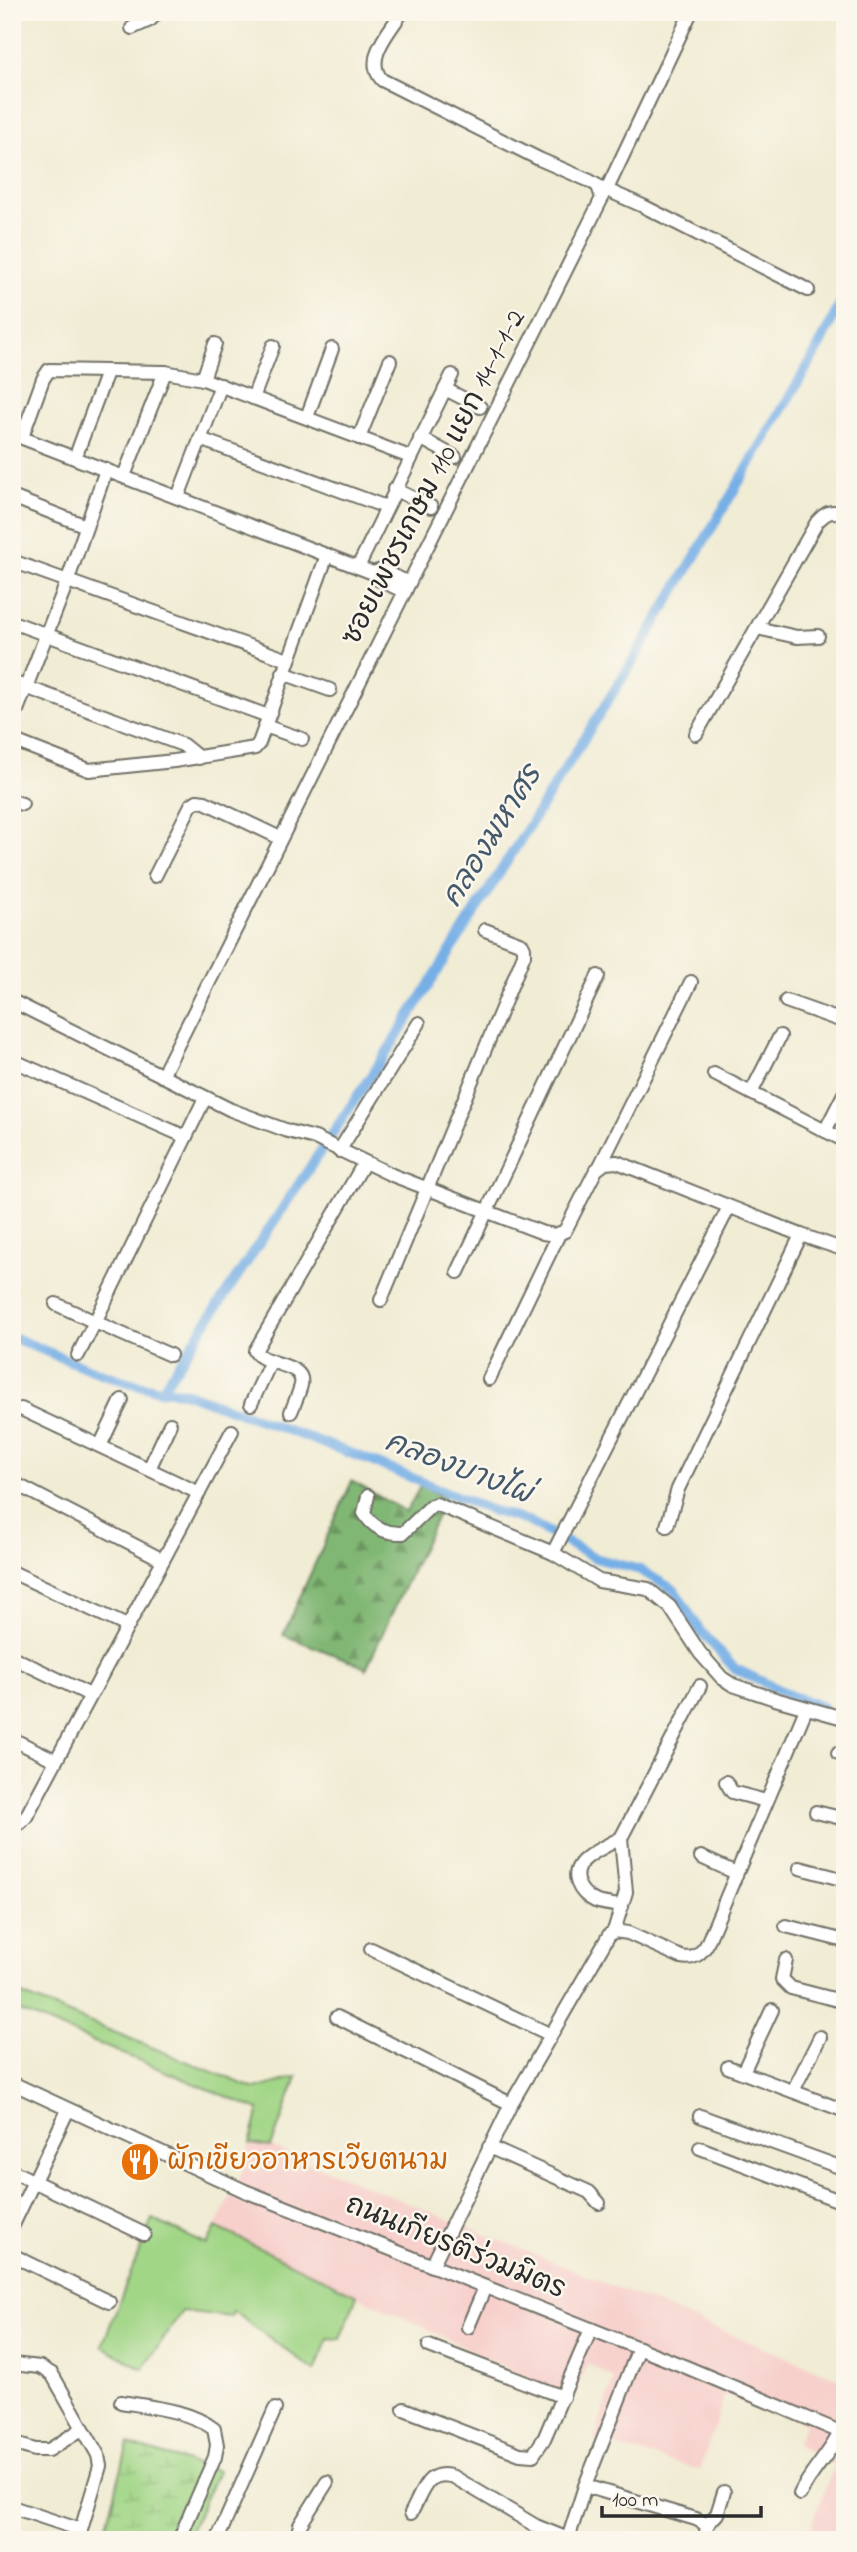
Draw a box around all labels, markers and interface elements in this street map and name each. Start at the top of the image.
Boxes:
street label: ซอยเพชรเกษม 110 แยก 14-1-1-2 [332,303,538,653]
water label: คลองมหาศร [432,755,556,916]
water label: คลองบางไผ่ [378,1420,543,1519]
restaurant icon: ผักเขียวอาหารเวียตนาม [119,2141,161,2183]
place label: ผักเขียวอาหารเวียตนาม [167,2142,448,2183]
street label: ถนนเกียรติร่วมมิตร [339,2184,572,2311]
scale bar [602,2475,761,2519]
text: 100 m [612,2486,658,2516]

